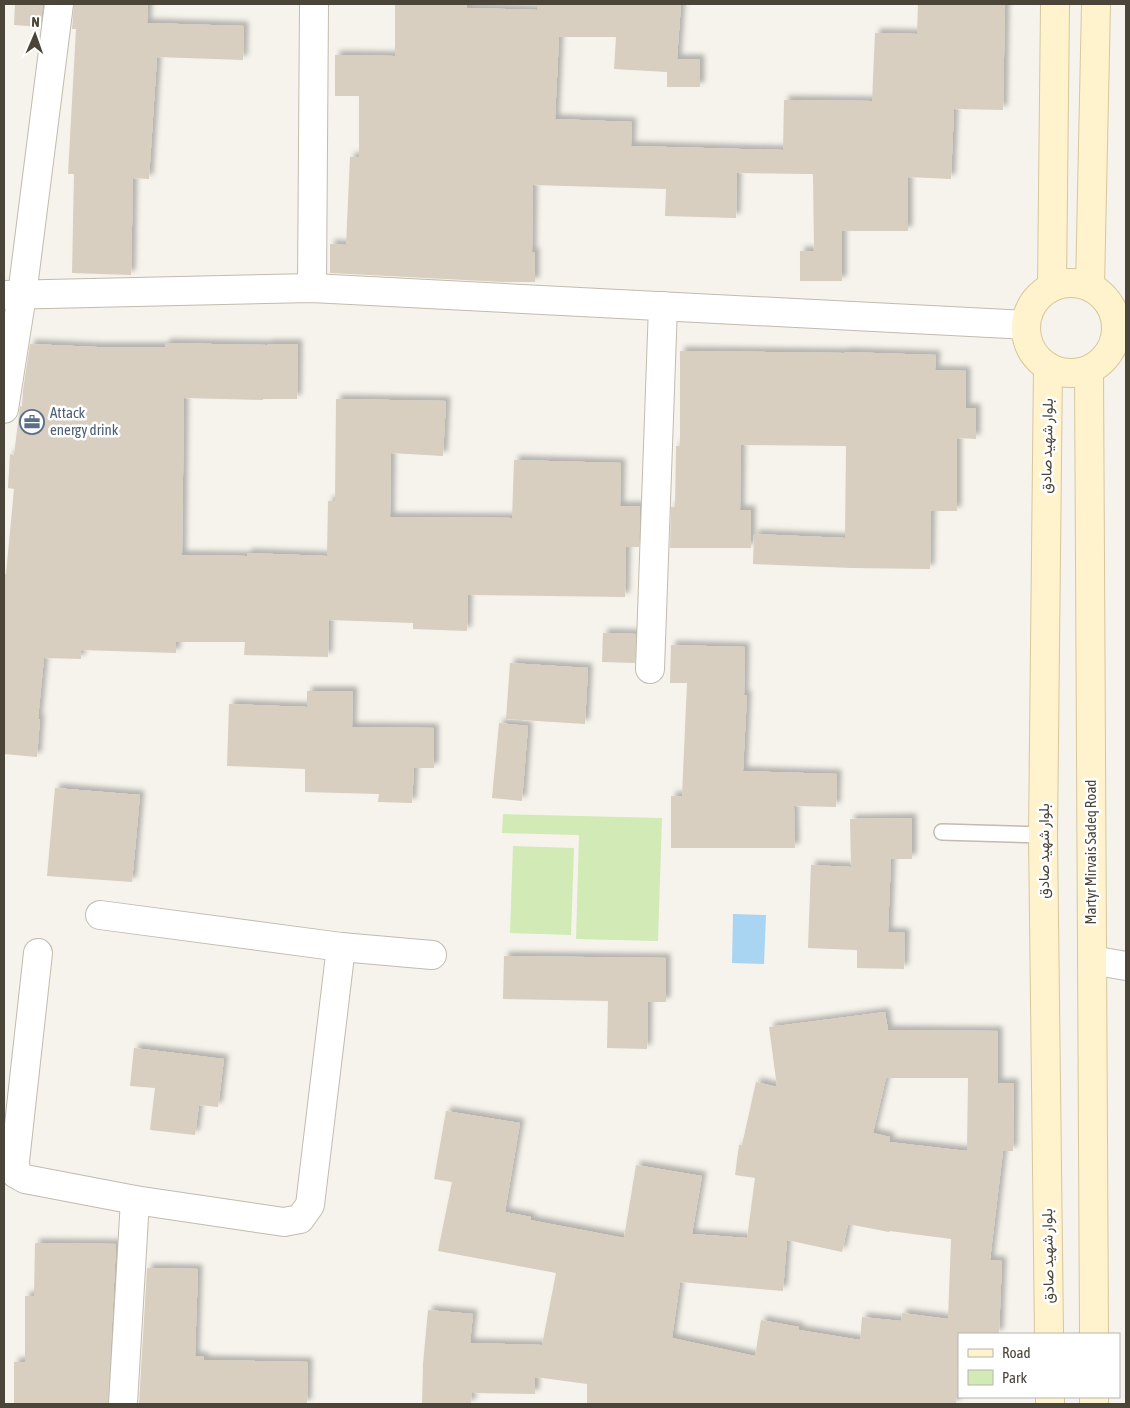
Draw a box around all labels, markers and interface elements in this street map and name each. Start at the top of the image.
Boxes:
north arrow [10,10,60,60]
text: N [31,14,40,30]
street label: بلوار شهید صادق [1037,398,1057,494]
place label: Attack energy drink [50,404,119,438]
office icon: Attack energy drink [19,409,45,435]
street label: Martyr Mirvais Sadeq Road [1082,780,1099,924]
street label: بلوار شهید صادق [1035,803,1053,899]
street label: بلوار شهید صادق [1038,1208,1058,1304]
legend [958,1333,1120,1398]
text: Road [1002,1344,1031,1361]
text: Park [1002,1369,1027,1386]

